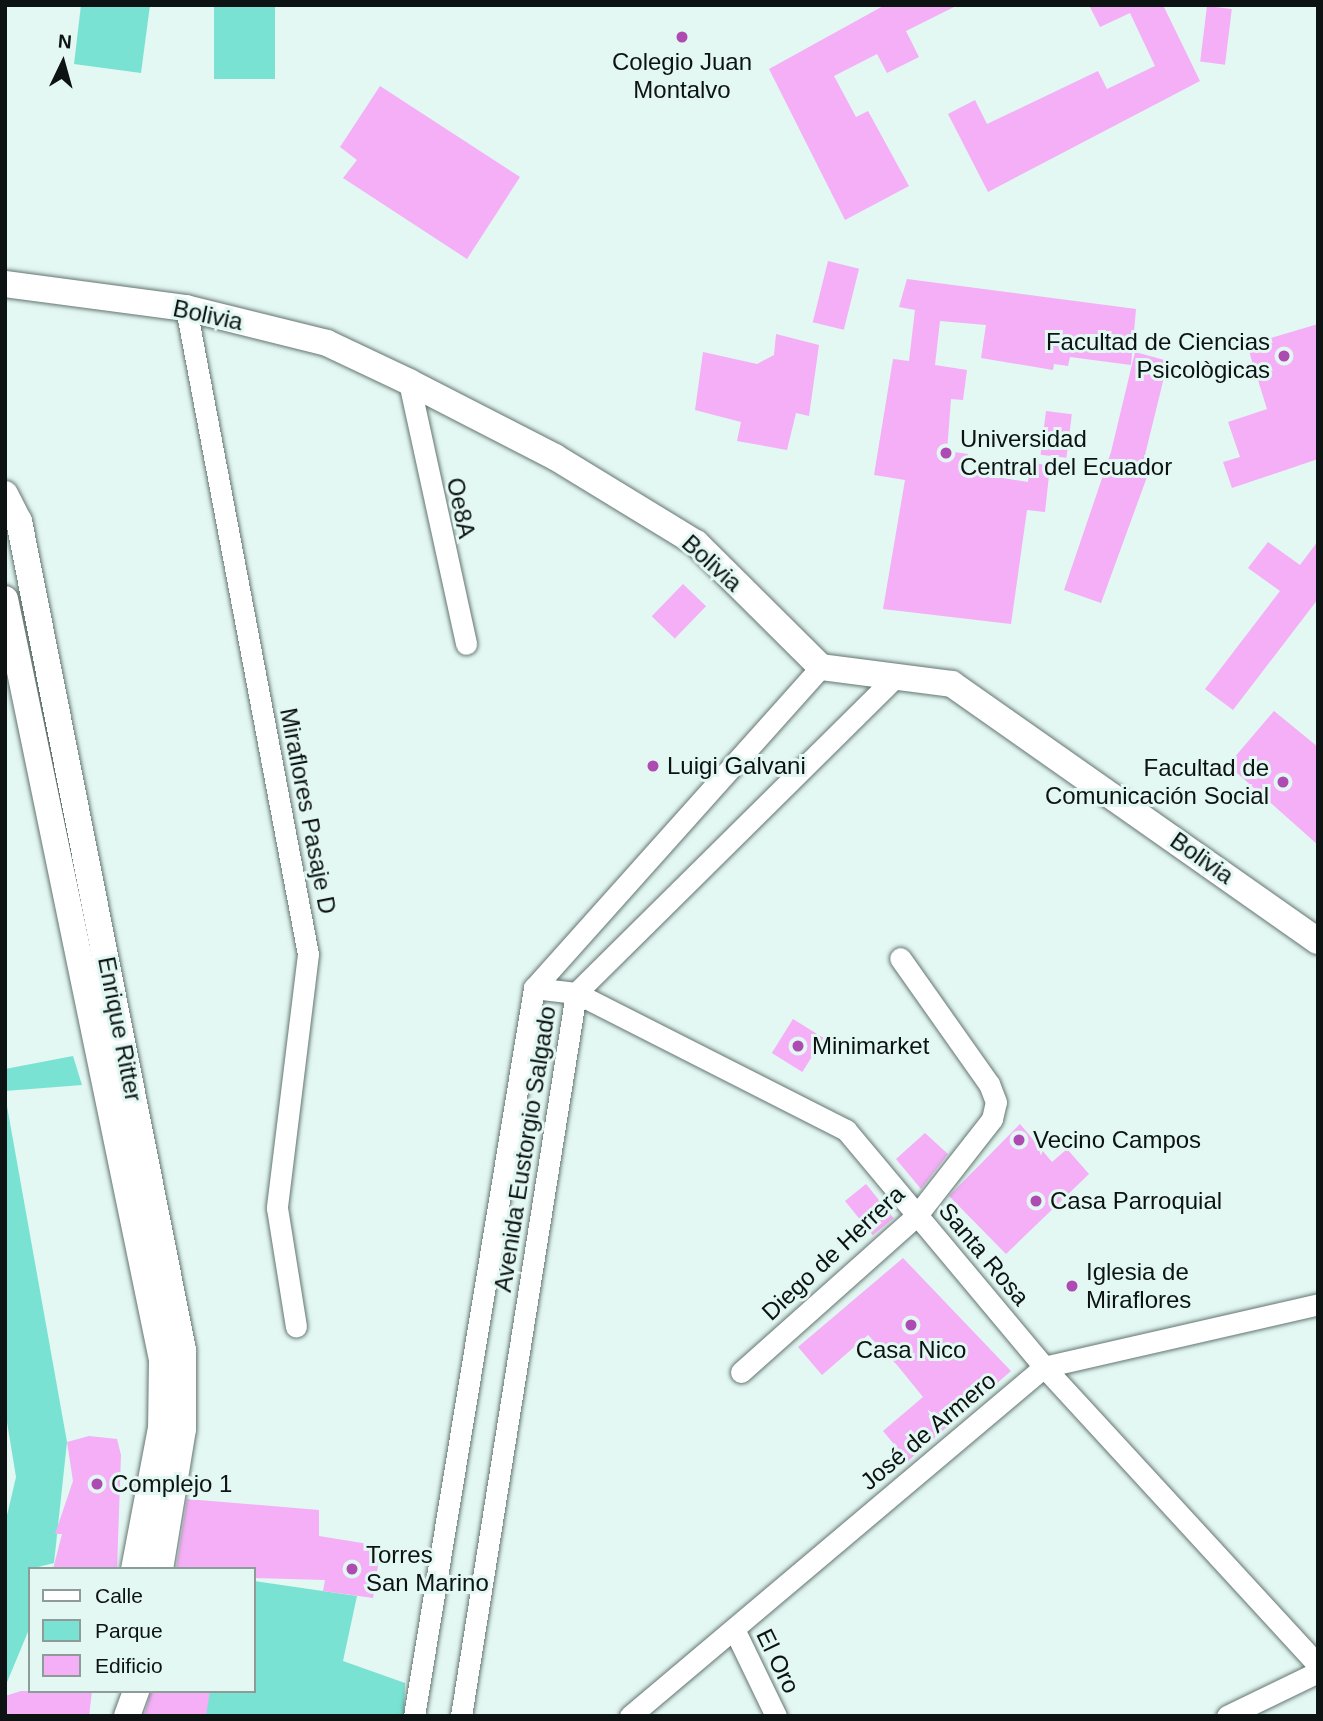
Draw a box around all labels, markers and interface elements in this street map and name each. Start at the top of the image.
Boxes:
north arrow [28,28,98,98]
marker: Colegio Juan Montalvo [674,29,690,45]
text: N [57,31,73,53]
place label: Colegio Juan Montalvo [612,48,752,104]
street label: Bolivia [170,294,246,336]
place label: Facultad de Ciencias Psicològicas [1046,328,1270,384]
marker: Facultad de Ciencias Psicològicas [1276,348,1292,364]
place label: Universidad Central del Ecuador [960,425,1172,481]
marker: Universidad Central del Ecuador [938,445,954,461]
street label: Oe8A [441,475,481,541]
street label: Bolivia [676,529,748,597]
street label: Miraflores Pasaje D [274,705,342,917]
place label: Luigi Galvani [667,752,806,780]
place label: Facultad de Comunicación Social [1045,754,1269,810]
marker: Luigi Galvani [645,758,661,774]
marker: Facultad de Comunicación Social [1275,774,1291,790]
street label: Bolivia [1165,826,1239,890]
street label: Enrique Ritter [92,954,148,1104]
street label: Avenida Eustorgio Salgado [488,1004,562,1294]
place label: Minimarket [812,1032,929,1060]
marker: Minimarket [790,1038,806,1054]
place label: Vecino Campos [1033,1126,1201,1154]
marker: Vecino Campos [1011,1132,1027,1148]
street label: Diego de Herrera [756,1180,910,1326]
place label: Casa Parroquial [1050,1187,1222,1215]
marker: Casa Parroquial [1028,1193,1044,1209]
street label: Santa Rosa [933,1197,1035,1311]
place label: Iglesia de Miraflores [1086,1258,1191,1314]
marker: Iglesia de Miraflores [1064,1278,1080,1294]
marker: Casa Nico [903,1317,919,1333]
place label: Casa Nico [856,1336,966,1364]
street label: José de Armero [854,1366,1002,1496]
place label: Complejo 1 [111,1470,232,1498]
marker: Complejo 1 [89,1476,105,1492]
place label: Torres San Marino [366,1541,489,1597]
marker: Torres San Marino [344,1561,360,1577]
legend [28,1567,256,1693]
text: Calle [95,1584,143,1607]
text: Parque [95,1619,163,1642]
street label: El Oro [750,1624,806,1698]
text: Edificio [95,1654,163,1677]

